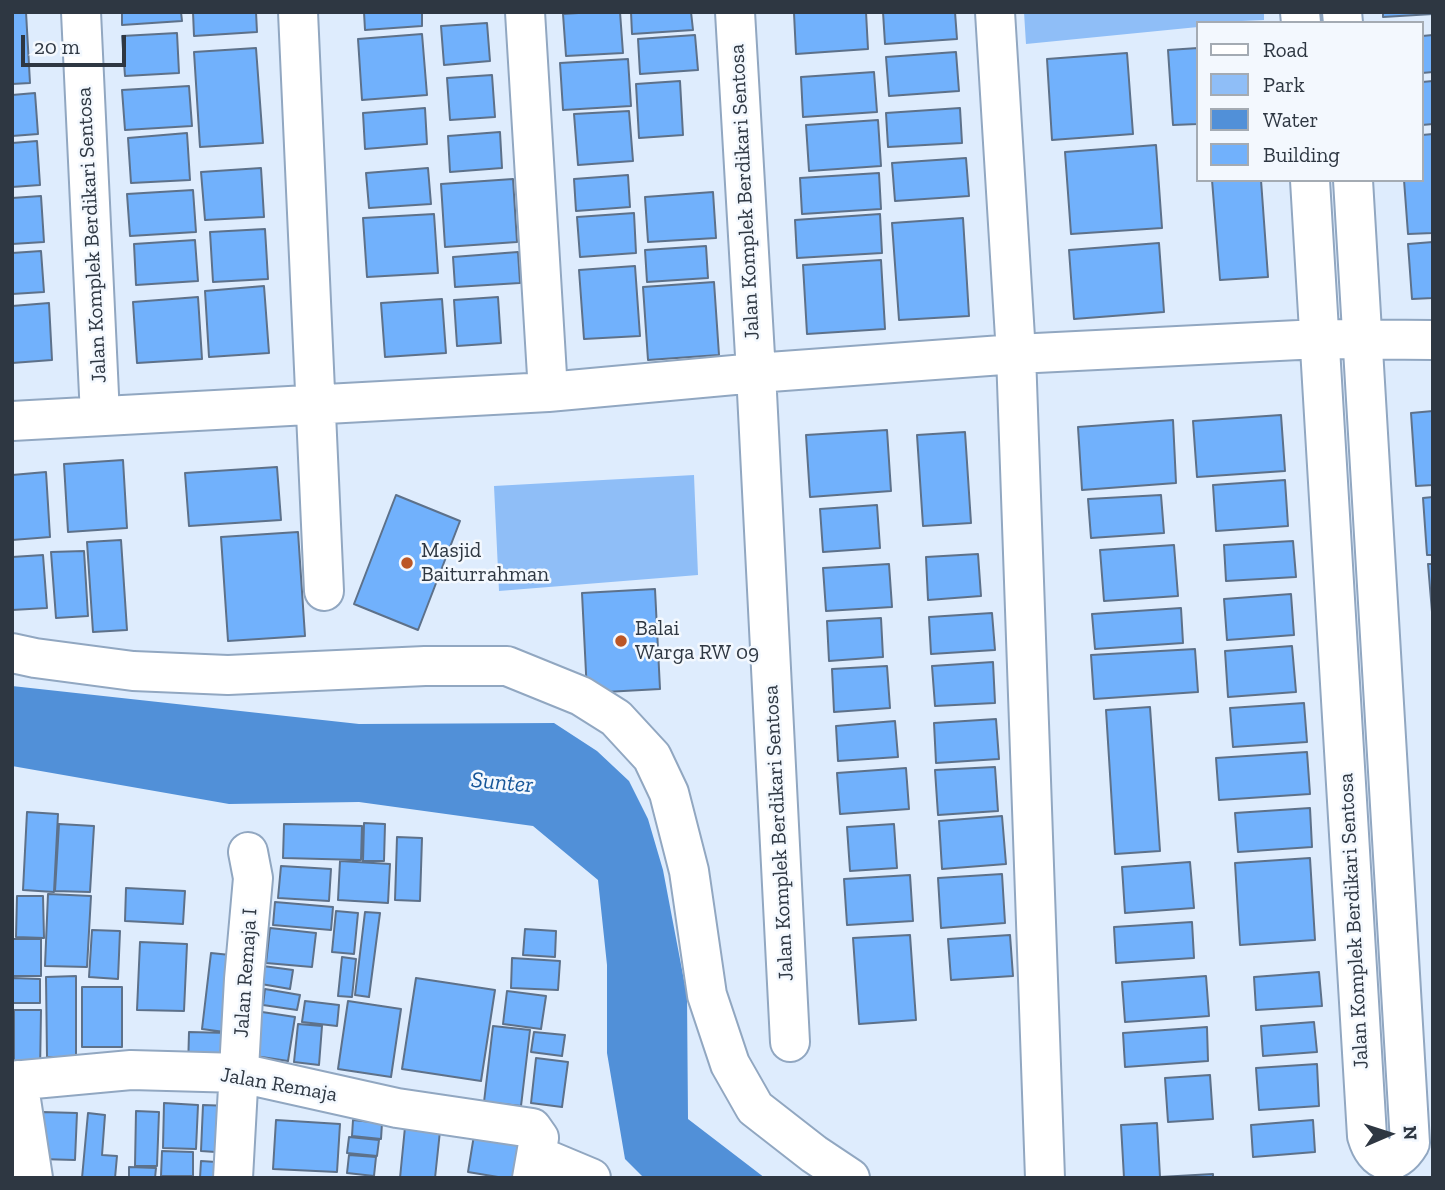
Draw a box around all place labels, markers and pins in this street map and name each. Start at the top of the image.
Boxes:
place label: Masjid Baiturrahman [421,538,549,588]
marker: Masjid Baiturrahman [399,555,415,571]
place label: Balai Warga RW 09 [635,616,759,666]
marker: Balai Warga RW 09 [613,633,629,649]

